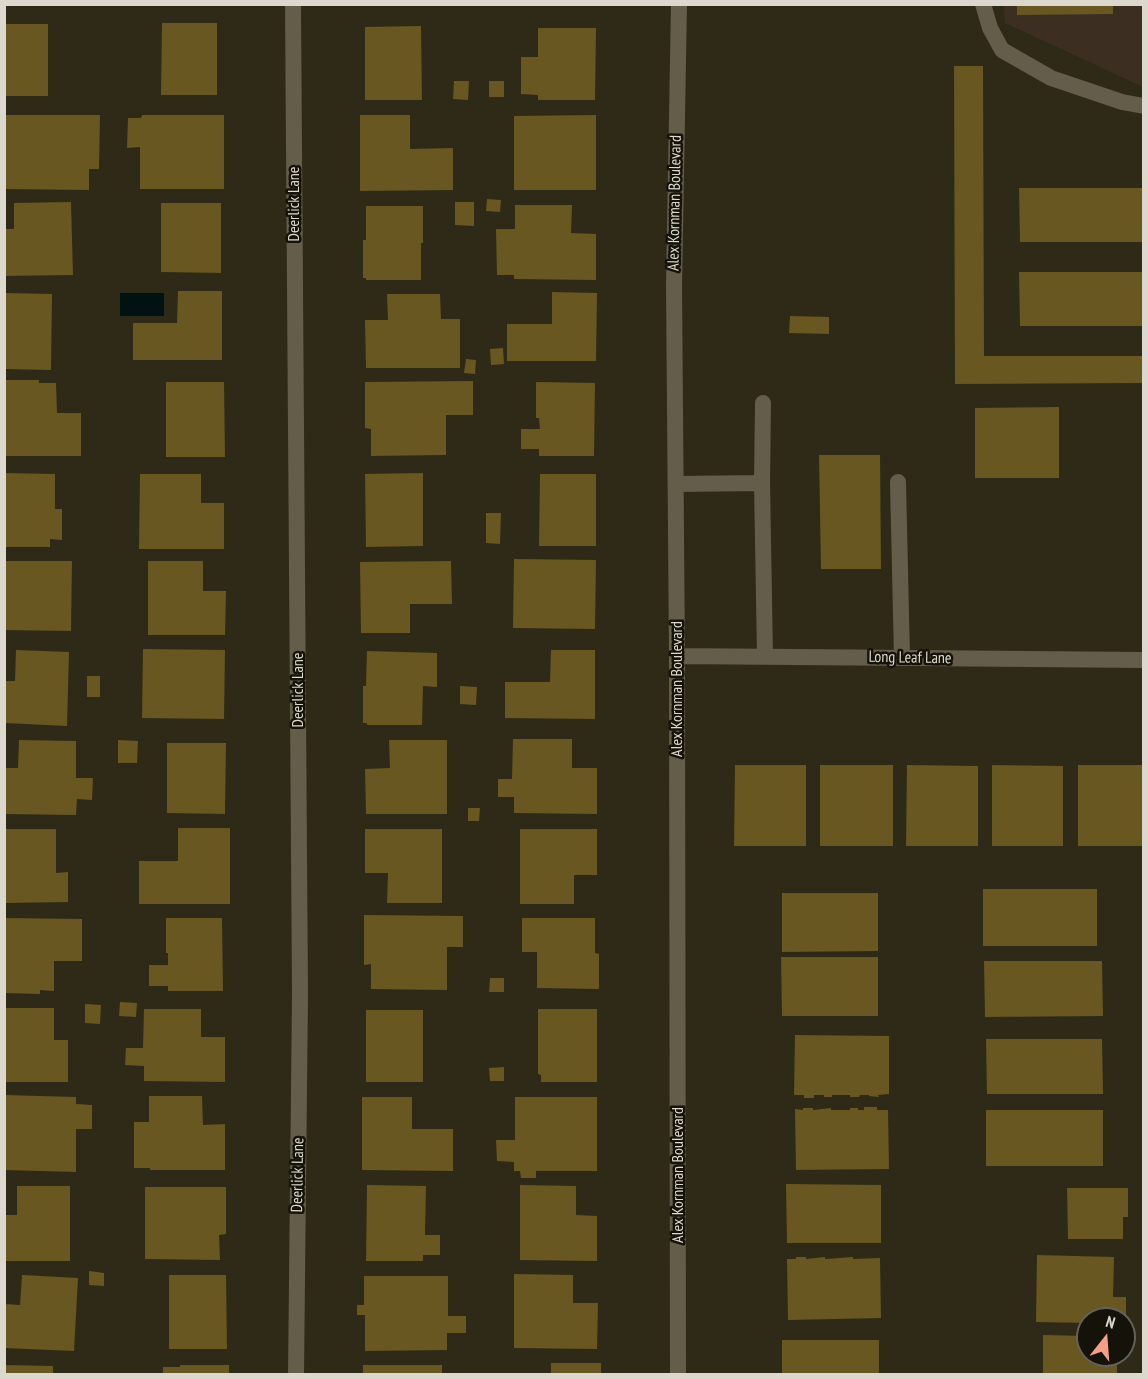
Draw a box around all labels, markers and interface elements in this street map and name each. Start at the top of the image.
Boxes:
street label: Alex Kornman Boulevard [664,135,686,271]
street label: Deerlick Lane [284,167,304,241]
street label: Alex Kornman Boulevard [667,621,687,757]
street label: Long Leaf Lane [868,648,952,668]
street label: Deerlick Lane [288,653,308,727]
street label: Alex Kornman Boulevard [668,1107,688,1243]
street label: Deerlick Lane [288,1137,308,1213]
north arrow [1076,1307,1136,1367]
text: N [1104,1311,1118,1333]

